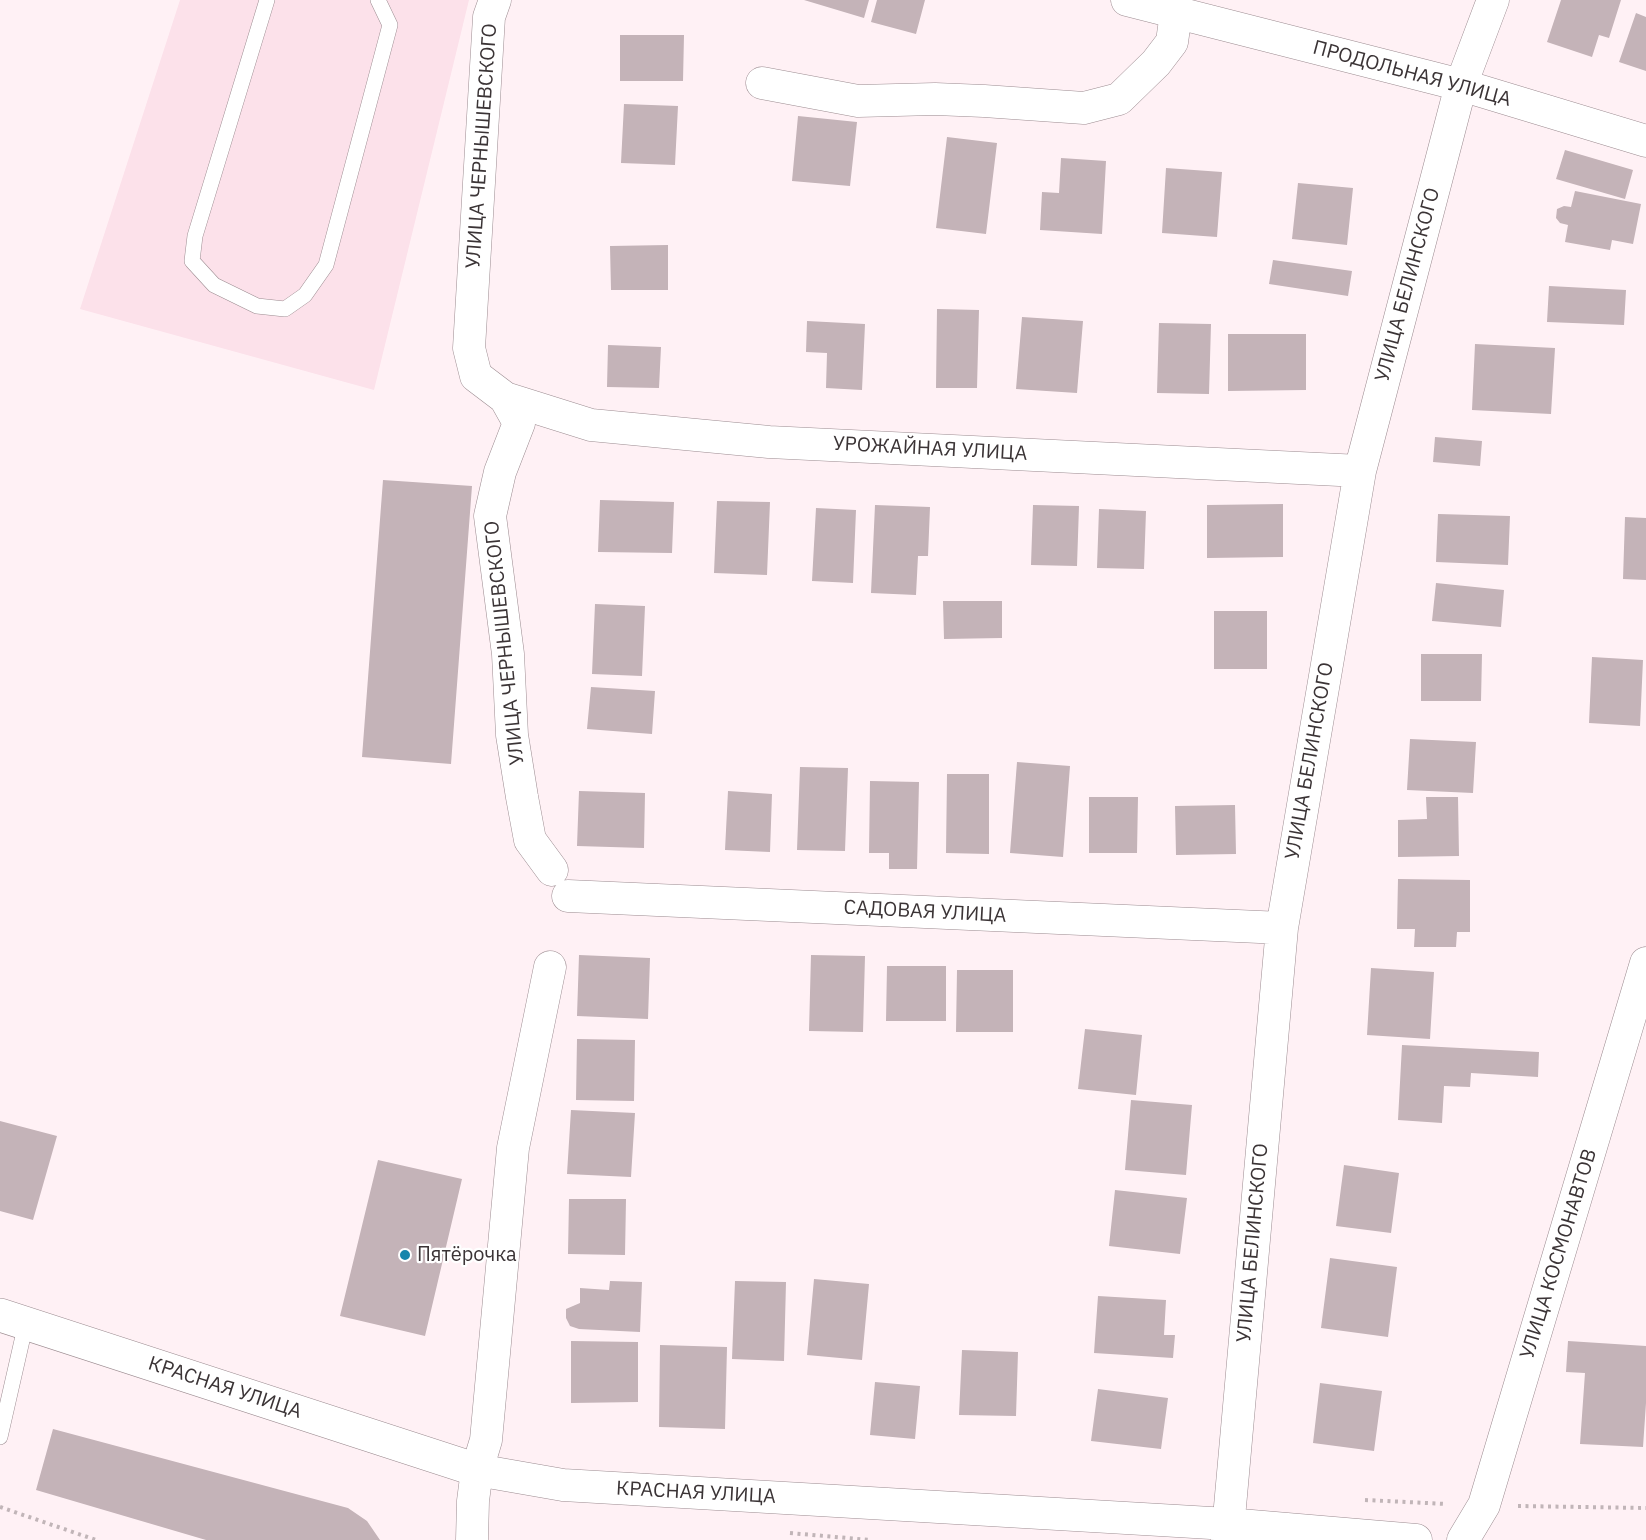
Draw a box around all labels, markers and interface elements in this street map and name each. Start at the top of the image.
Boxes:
street label: УЛИЦА ЧЕРНЫШЕВСКОГО [461,23,503,269]
street label: ПРОДОЛЬНАЯ УЛИЦА [1310,36,1514,112]
street label: УЛИЦА БЕЛИНСКОГО [1371,185,1445,385]
street label: УРОЖАЙНАЯ УЛИЦА [832,432,1028,466]
street label: УЛИЦА ЧЕРНЫШЕВСКОГО [480,520,530,766]
street label: УЛИЦА БЕЛИНСКОГО [1281,660,1339,862]
street label: САДОВАЯ УЛИЦА [843,896,1007,928]
street label: УЛИЦА БЕЛИНСКОГО [1232,1142,1274,1344]
street label: УЛИЦА КОСМОНАВТОВ [1516,1146,1602,1362]
place label: Пятёрочка [417,1243,517,1267]
marker: Пятёрочка [398,1248,412,1262]
street label: КРАСНАЯ УЛИЦА [145,1352,305,1424]
street label: КРАСНАЯ УЛИЦА [615,1477,777,1509]

